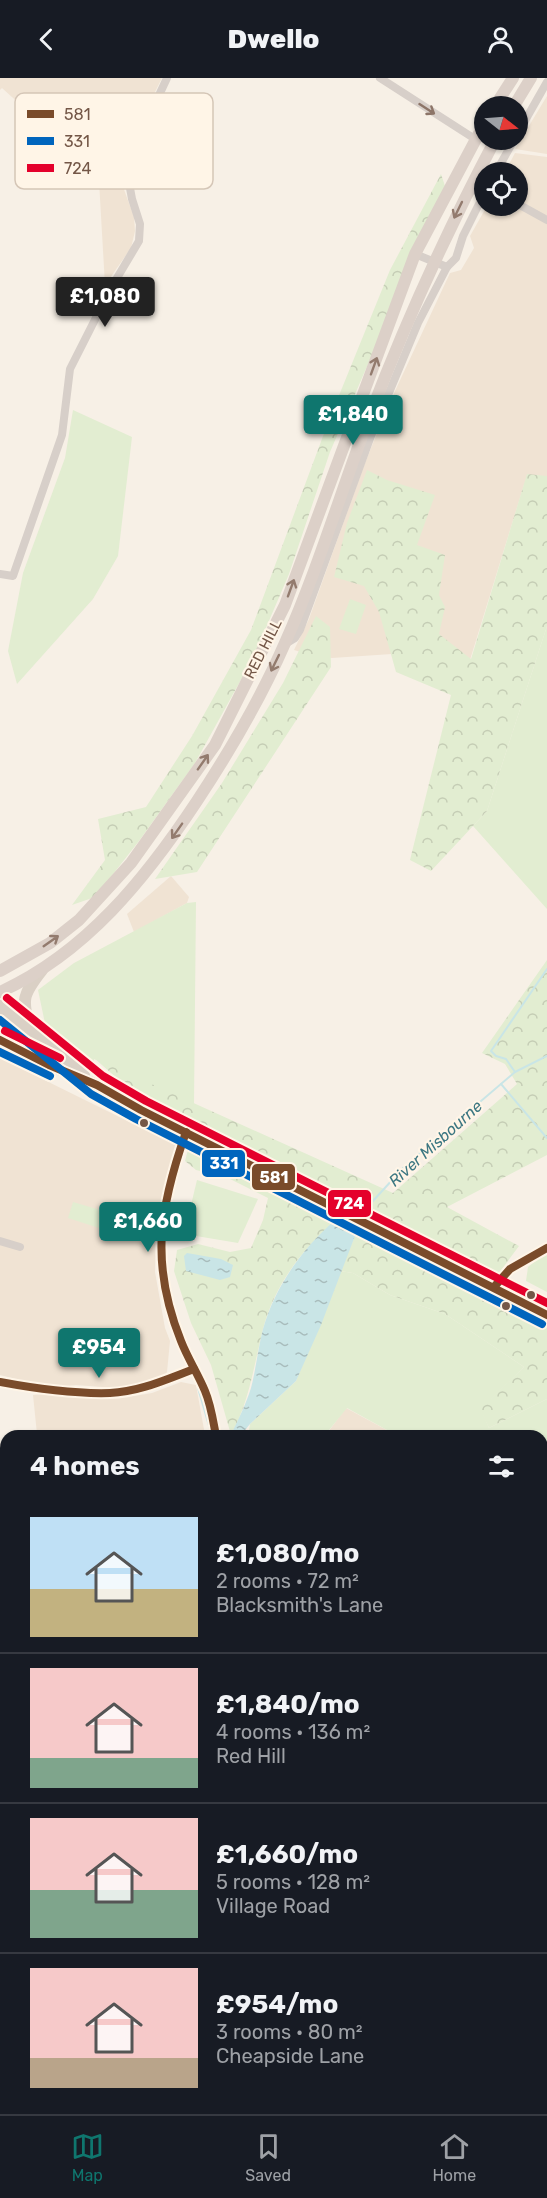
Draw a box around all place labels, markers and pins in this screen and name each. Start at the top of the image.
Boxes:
pin: £1,080 [56,277,154,328]
pin: £1,840 [304,395,402,446]
unlabelled marker [138,1117,150,1129]
pin: £1,660 [99,1202,197,1253]
unlabelled marker [525,1289,537,1301]
unlabelled marker [500,1300,512,1312]
pin: £954 [63,1328,135,1379]

